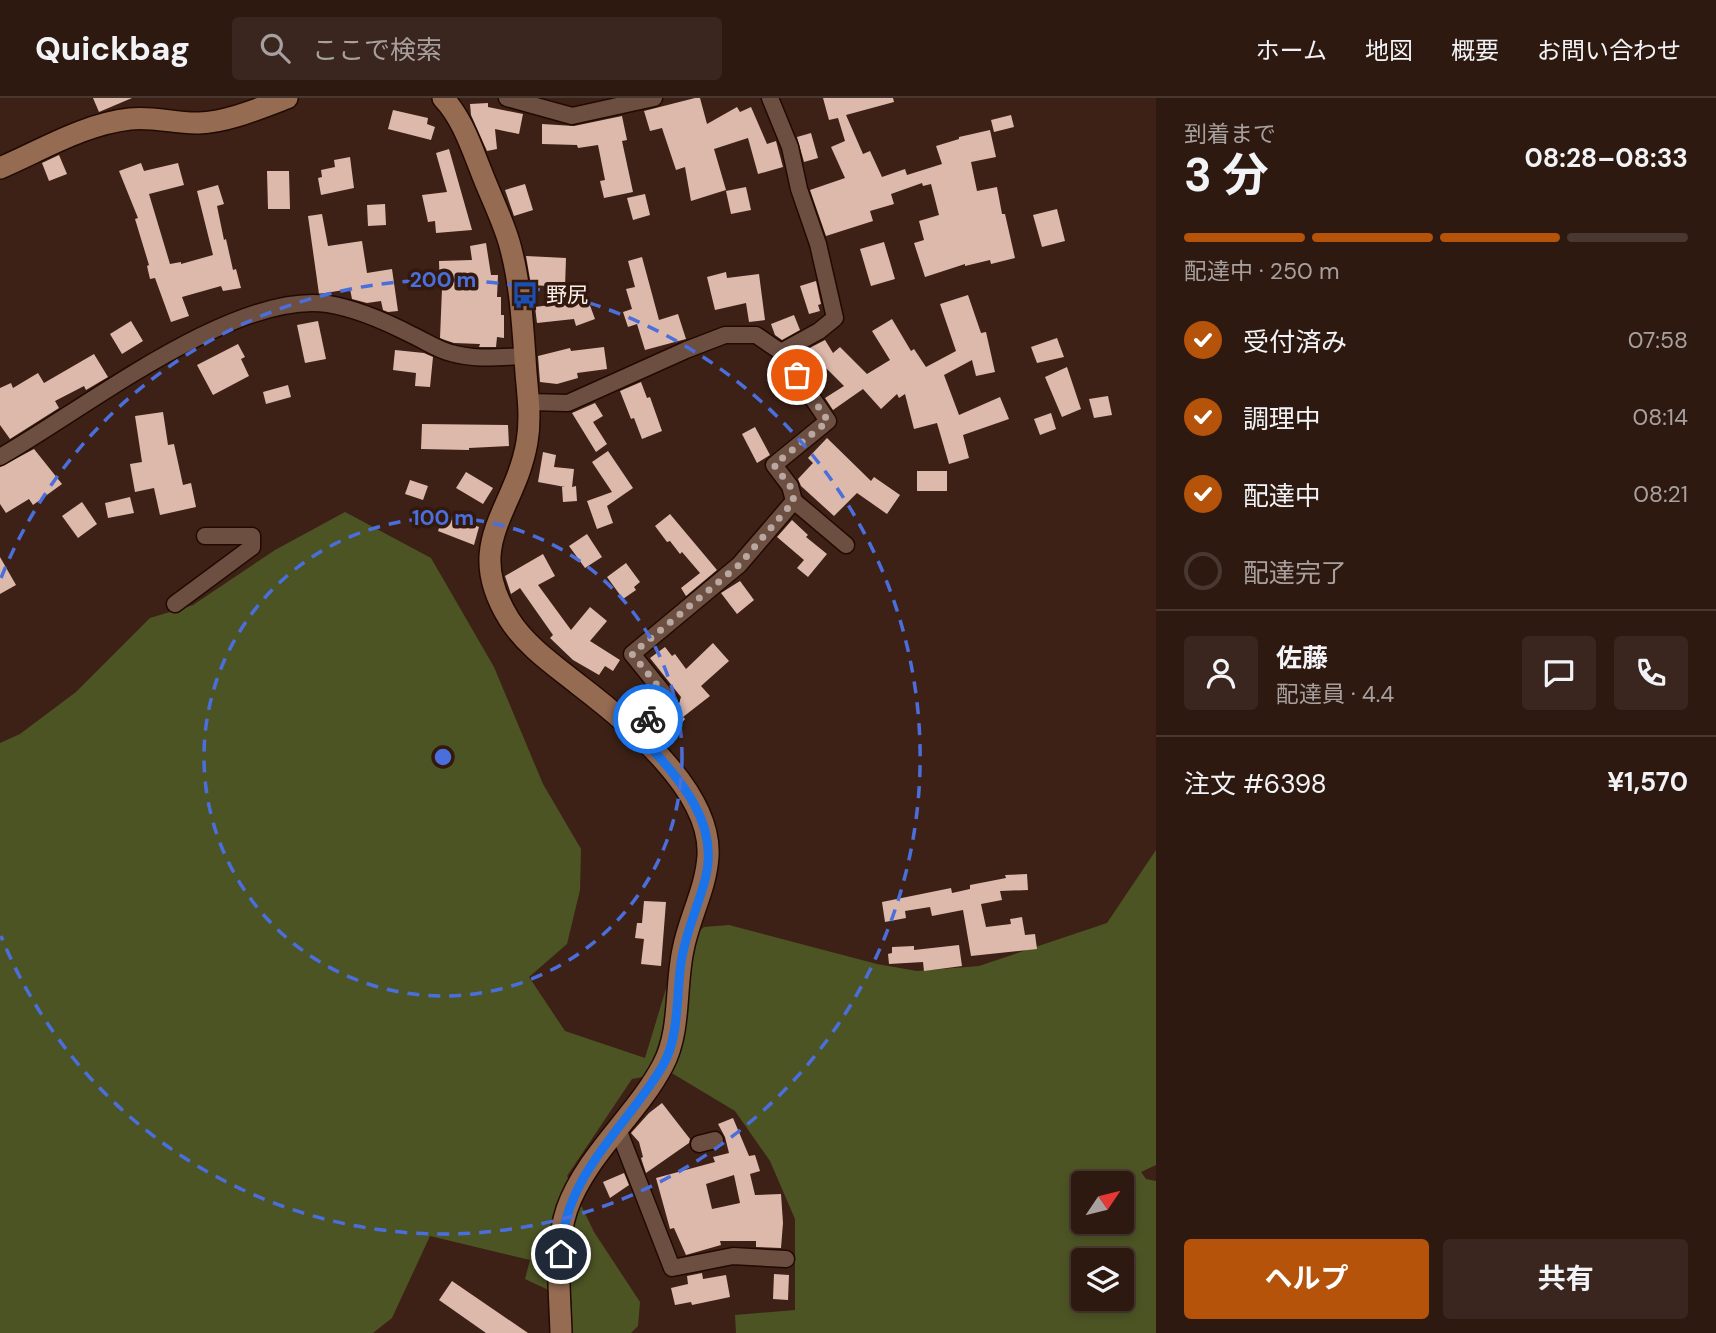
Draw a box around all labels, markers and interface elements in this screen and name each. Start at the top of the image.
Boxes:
search box [232,17,722,80]
text: Quickbag [35,27,190,70]
icon: search [256,29,294,67]
text: ここで検索 [312,33,442,67]
text: ホーム [1256,35,1327,66]
text: 地図 [1365,35,1413,66]
text: 概要 [1451,35,1499,66]
text: お問い合わせ [1537,35,1681,66]
text: 到着まで [1184,119,1276,149]
text: 08:28–08:33 [1525,141,1688,175]
text: 3 分 [1184,145,1269,205]
text: 配達中 · 250 m [1184,256,1339,286]
text: 200 m [410,266,476,294]
bus stop icon: 野尻 [510,280,540,310]
place label: 野尻 [546,281,588,309]
icon: check [1184,321,1222,359]
text: 受付済み [1243,325,1347,359]
text: 07:58 [1628,325,1688,355]
pin [767,345,827,405]
icon: bag [778,356,816,394]
icon: check [1184,398,1222,436]
text: 調理中 [1243,402,1321,436]
text: 08:14 [1633,402,1688,432]
icon: check [1184,475,1222,513]
text: 配達中 [1243,479,1321,513]
text: 08:21 [1633,479,1688,509]
text: 100 m [412,504,474,532]
text: 配達完了 [1243,556,1347,590]
button: person [1184,636,1258,710]
button: chat [1522,636,1596,710]
button: phone [1614,636,1688,710]
text: 佐藤 [1276,641,1328,675]
text: 配達員 · 4.4 [1276,679,1394,709]
courier [613,684,683,754]
icon: bike [629,700,667,738]
centre of rings [431,745,455,769]
text: ¥1,570 [1607,765,1688,799]
text: 注文 #6398 [1184,767,1326,801]
north arrow [1071,1171,1134,1234]
map controls [1071,1171,1134,1311]
pin [531,1224,591,1284]
icon: home [542,1235,580,1273]
button: ヘルプ [1184,1239,1429,1319]
button: 共有 [1443,1239,1688,1319]
button: layers [1071,1248,1134,1311]

